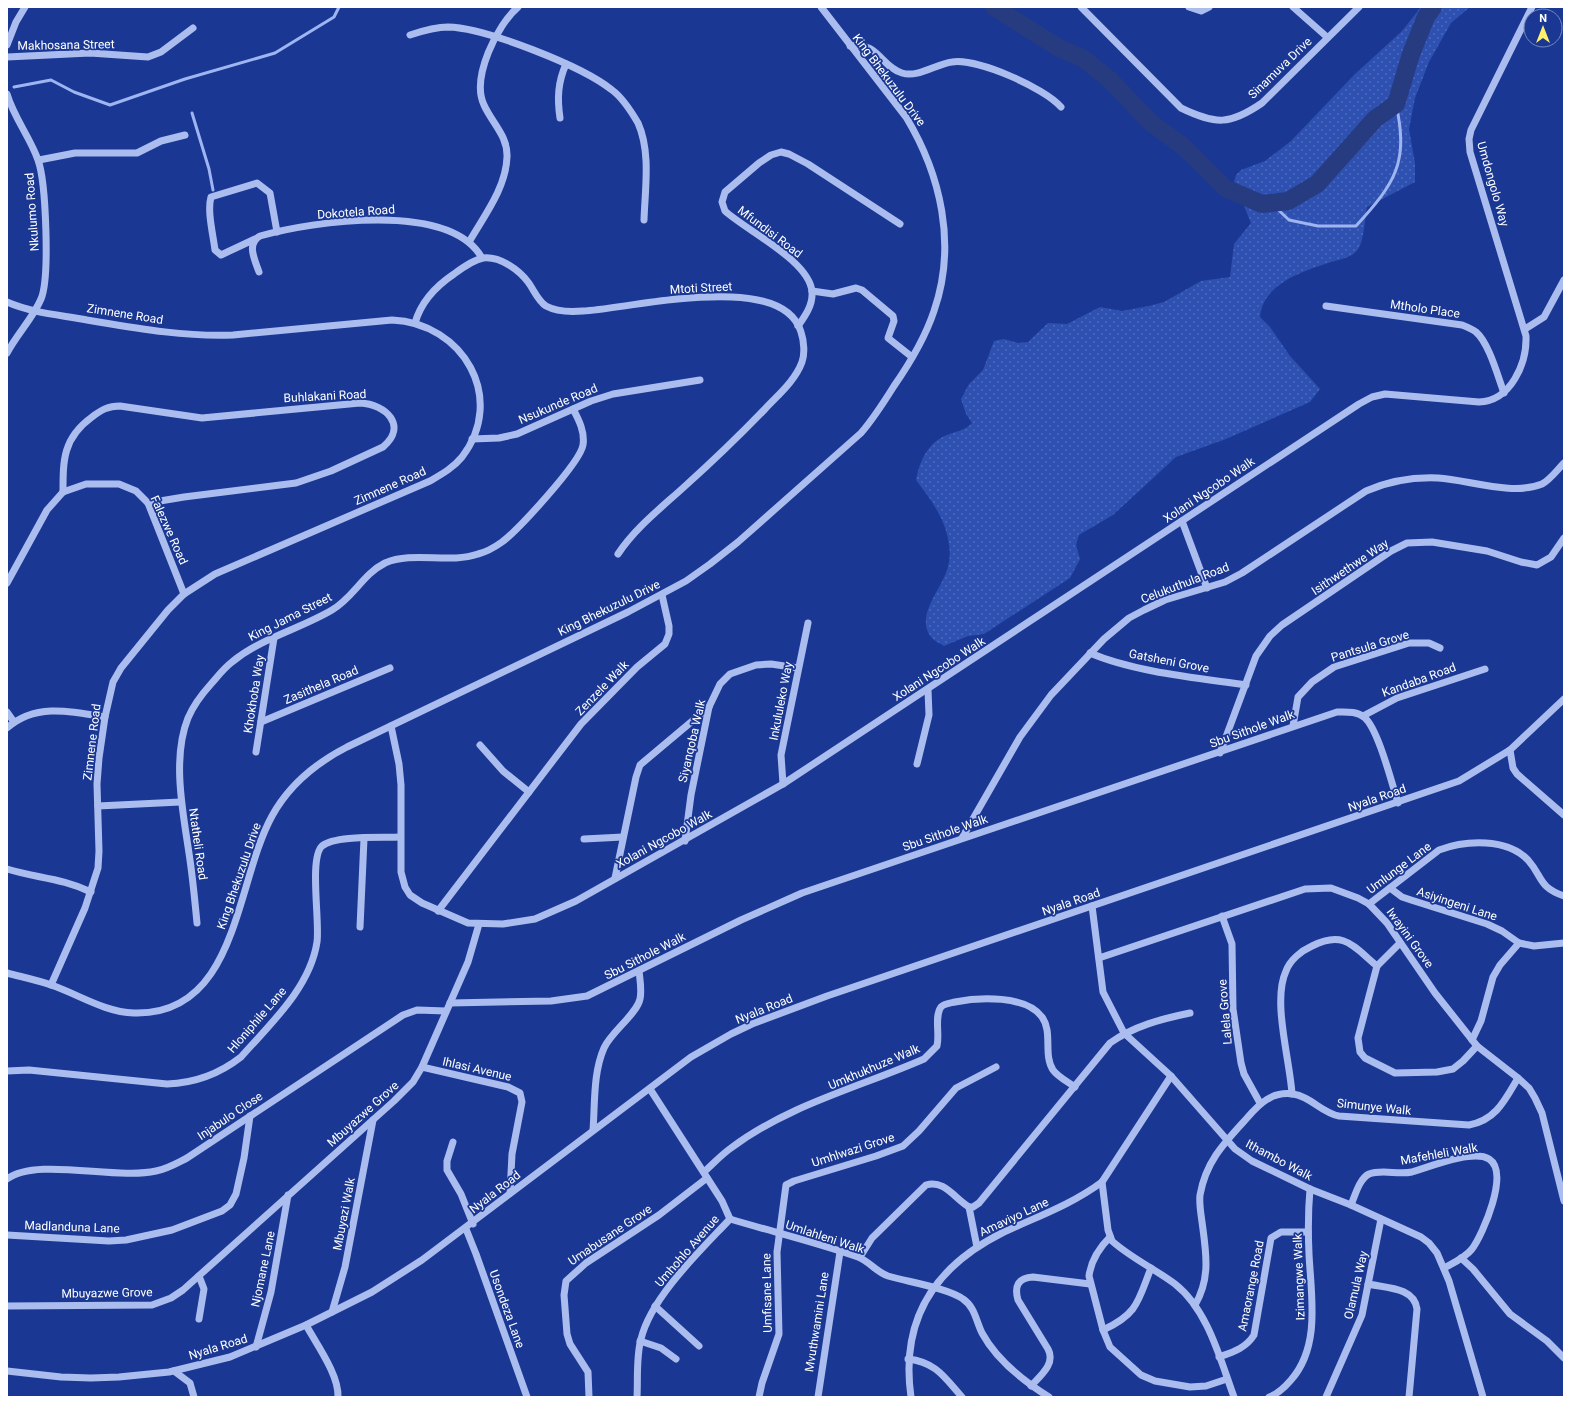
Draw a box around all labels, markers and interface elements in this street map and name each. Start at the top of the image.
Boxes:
north arrow [1523,8,1563,48]
text: N [1539,12,1547,25]
street label: King Bhekuzulu Drive [850,31,928,129]
street label: Sinamuva Drive [1245,34,1315,102]
street label: Makhosana Street [17,37,115,53]
street label: Umdongolo Way [1474,140,1512,228]
street label: Nkulumo Road [22,172,42,252]
street label: Dokotela Road [317,202,395,222]
street label: Mfundisi Road [735,203,805,261]
street label: Mtoti Street [669,279,733,297]
street label: Mtholo Place [1389,297,1461,321]
street label: Zimnene Road [86,301,164,327]
street label: Nsukunde Road [516,381,600,427]
street label: Buhlakani Road [283,387,367,405]
street label: Xolani Ngcobo Walk [1161,454,1258,526]
street label: Zimnene Road [352,464,428,508]
street label: Falezwe Road [148,493,190,567]
street label: Isithwethwe Way [1309,536,1391,598]
street label: Celukuthula Road [1139,560,1231,606]
street label: King Bhekuzulu Drive [556,577,662,639]
street label: King Jama Street [246,590,334,644]
street label: Pantsula Grove [1329,627,1411,665]
street label: Xolani Ngcobo Walk [890,633,989,704]
street label: Gatsheni Grove [1128,646,1210,676]
street label: Khokhoba Way [241,653,267,734]
street label: Zenzele Walk [572,657,632,718]
street label: Inkululeko Way [767,660,796,742]
street label: Kandaba Road [1380,660,1458,700]
street label: Zasithela Road [282,663,360,707]
street label: Siyanqoba Walk [676,697,709,784]
street label: Zimnene Road [80,703,104,781]
street label: Sbu Sithole Walk [1208,707,1297,751]
street label: Nyala Road [1346,782,1408,814]
street label: Xolani Ngcobo Walk [614,806,715,871]
street label: Ntatheli Road [186,807,210,881]
street label: Sbu Sithole Walk [901,812,990,854]
street label: King Bhekuzulu Drive [214,821,264,931]
street label: Umlunge Lane [1364,839,1434,897]
street label: Asiyingeni Lane [1415,884,1499,924]
street label: Nyala Road [1040,886,1102,918]
street label: Iwayini Grove [1384,905,1436,971]
street label: Sbu Sithole Walk [602,929,689,982]
street label: Lalela Grove [1215,979,1235,1045]
street label: Hloniphile Lane [225,984,289,1056]
street label: Nyala Road [733,991,795,1027]
street label: Umkhukhuze Walk [826,1041,923,1093]
street label: Ihlasi Avenue [441,1054,513,1084]
street label: Mbuyazwe Grove [324,1078,402,1150]
street label: Injabulo Close [195,1089,265,1143]
street label: Simunye Walk [1336,1096,1413,1118]
street label: Umhlwazi Grove [810,1130,896,1170]
street label: Ithambo Walk [1243,1137,1315,1184]
street label: Mafehleli Walk [1399,1140,1480,1168]
street label: Nyala Road [467,1168,523,1216]
street label: Mbuyazi Walk [330,1176,358,1252]
street label: Amaviyo Lane [977,1195,1051,1239]
street label: Umabusane Grove [566,1202,654,1268]
street label: Umhohlo Avenue [652,1212,722,1290]
street label: Madlanduna Lane [24,1218,120,1236]
street label: Umlahleni Walk [784,1218,867,1257]
street label: Njomane Lane [248,1230,278,1308]
street label: Izimangwe Walk [1290,1232,1308,1321]
street label: Amaorange Road [1235,1239,1267,1333]
street label: Olamula Way [1341,1249,1371,1321]
street label: Umfisane Lane [759,1253,775,1333]
street label: Usondeza Lane [486,1268,528,1350]
street label: Mvuthwamini Lane [802,1271,832,1373]
street label: Mbuyazwe Grove [61,1285,153,1301]
street label: Nyala Road [187,1331,249,1363]

